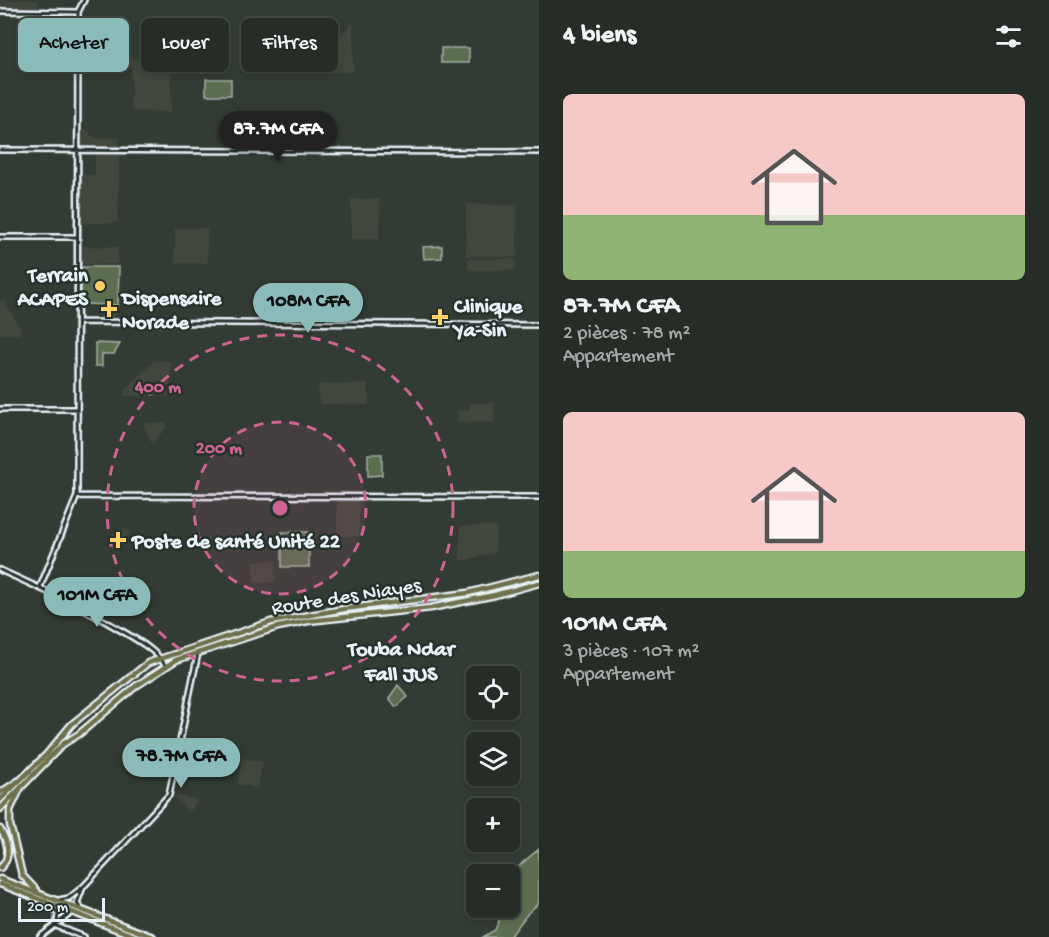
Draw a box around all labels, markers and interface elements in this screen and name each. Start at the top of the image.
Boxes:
chip: Acheter [18,18,129,72]
chip: Louer [141,18,229,72]
chip: Filtres [241,18,338,72]
icon: filters [992,20,1025,53]
text: 4 biens [563,21,636,52]
pin: 87.7M CFA [209,111,347,162]
text: 87.7M CFA [233,119,323,142]
icon: home [740,133,848,241]
place label: Terrain ACAPES [16,265,89,314]
marker: Terrain ACAPES [93,279,107,293]
pin: 108M CFA [246,283,370,334]
place label: Dispensaire Norade [120,288,223,337]
text: 108M CFA [267,291,349,314]
text: 87.7M CFA [563,292,679,323]
place label: Clinique Ya-Sin [451,296,524,345]
marker: Dispensaire Norade [100,300,118,318]
marker: Clinique Ya-Sin [431,308,449,326]
text: 2 pièces · 78 m² [563,323,691,346]
text: Appartement [563,346,673,369]
text: 400 m [134,378,181,399]
text: 200 m [196,439,242,460]
icon: home [740,451,848,559]
centre of rings [270,498,290,518]
marker: Poste de santé Unité 22 [109,531,127,549]
place label: Poste de santé Unité 22 [131,531,341,556]
street label: Route des Niayes [270,574,424,623]
pin: 101M CFA [35,577,159,628]
text: 101M CFA [57,585,137,608]
text: 101M CFA [563,610,666,641]
district label: Touba Ndar Fall JUS [346,638,456,689]
text: 3 pièces · 107 m² [563,641,700,664]
text: Appartement [563,664,673,687]
map controls [466,666,520,918]
button: locate [466,666,520,720]
button: layers [466,732,520,786]
pin: 78.7M CFA [112,738,250,789]
text: 78.7M CFA [136,746,226,769]
button: + [466,798,520,852]
button: − [466,864,520,918]
scale bar [18,895,105,922]
text: 200 m [27,899,68,918]

